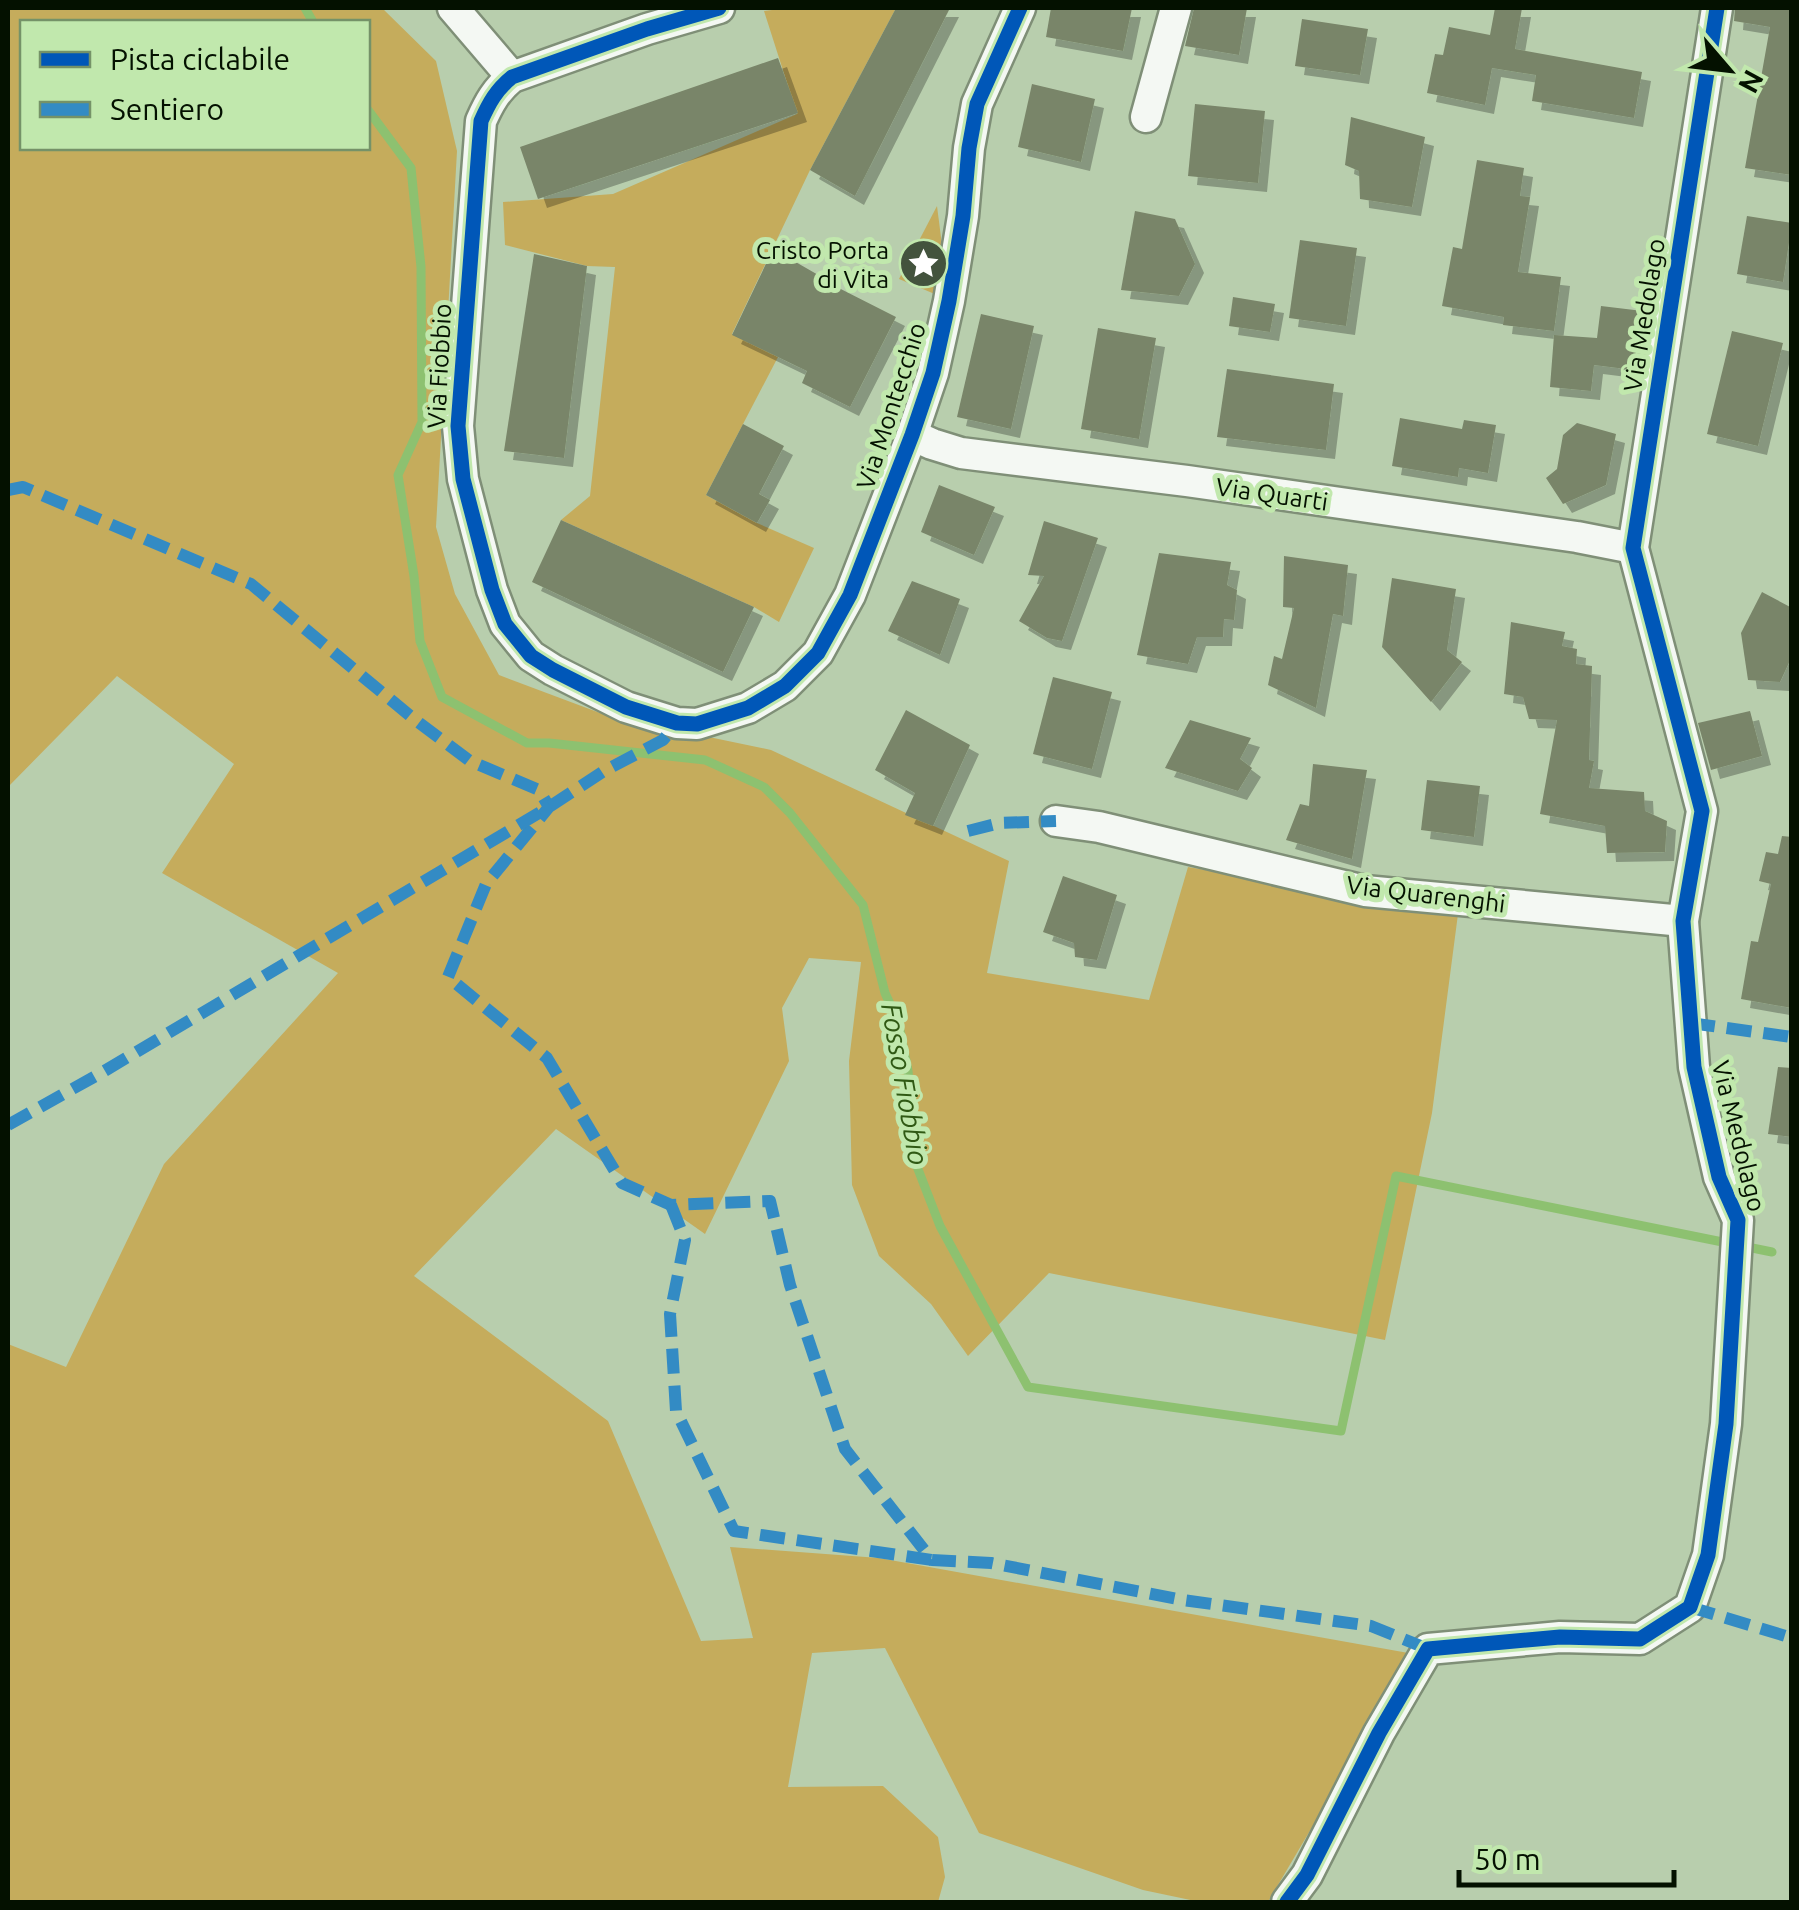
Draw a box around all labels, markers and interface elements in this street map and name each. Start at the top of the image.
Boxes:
legend [20,20,370,150]
north arrow [1679,20,1779,120]
text: Pista ciclabile [110,42,290,76]
text: N [1733,65,1770,98]
text: Sentiero [110,92,224,126]
place label: Cristo Porta di Vita [756,236,889,293]
street label: Via Medolago [1618,236,1670,394]
place icon: Cristo Porta di Vita [898,238,950,290]
street label: Via Fiobbio [422,303,456,429]
street label: Via Montecchio [851,319,931,493]
street label: Via Quarti [1214,472,1330,516]
street label: Via Quarenghi [1345,870,1507,918]
water label: Fosso Fiobbio [876,1001,935,1167]
street label: Via Medolago [1707,1058,1771,1214]
scale bar [1459,1825,1674,1887]
text: 50 m [1474,1842,1541,1876]

